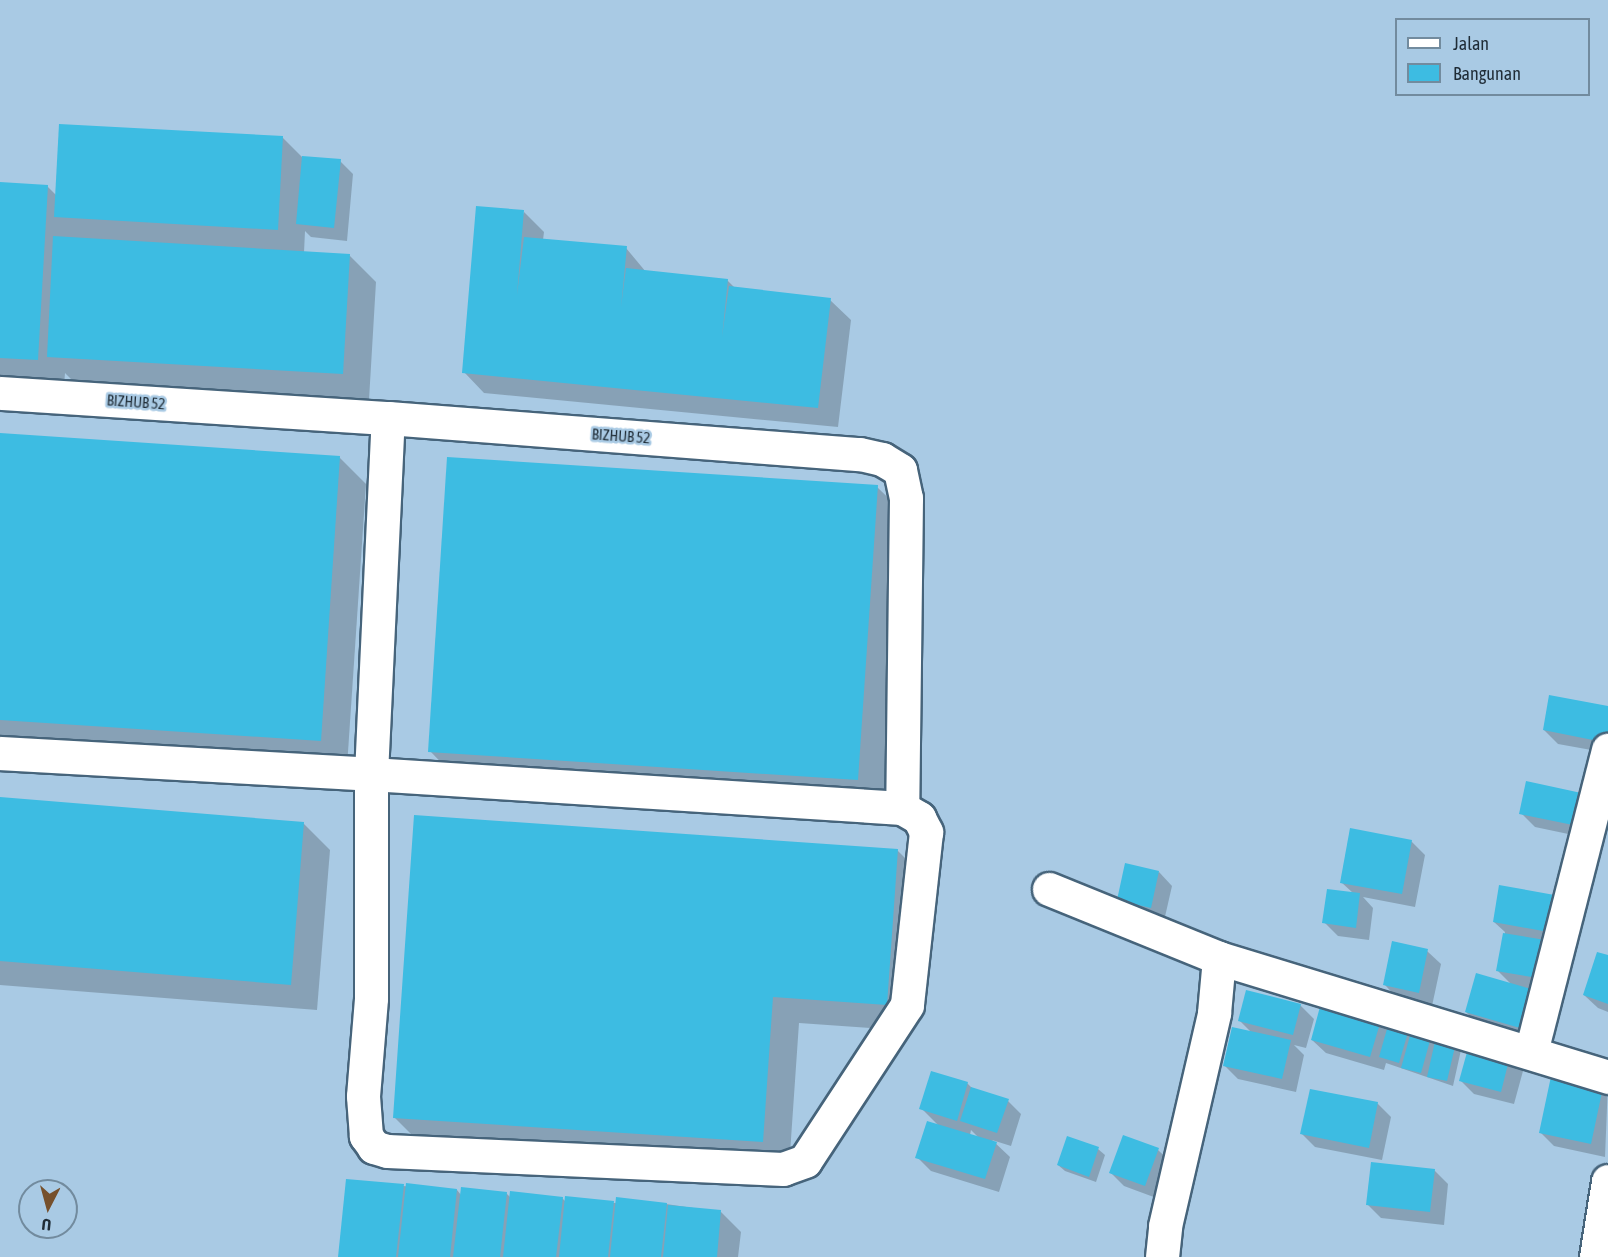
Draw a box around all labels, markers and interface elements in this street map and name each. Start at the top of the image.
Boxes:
legend [1395,18,1590,96]
text: Jalan [1453,33,1489,54]
text: Bangunan [1453,63,1521,84]
street label: BIZHUB 52 [106,391,166,413]
street label: BIZHUB 52 [591,425,651,447]
north arrow [18,1179,78,1239]
text: U [41,1215,52,1234]

